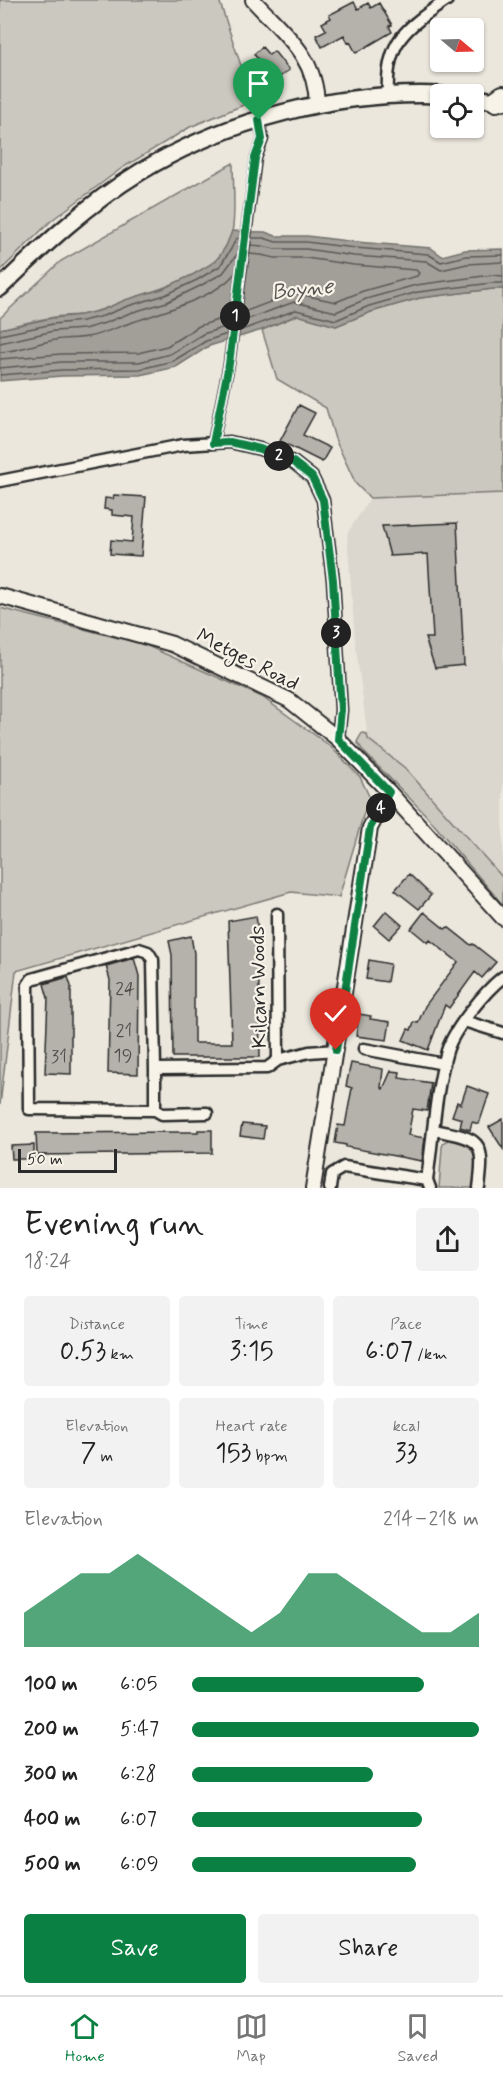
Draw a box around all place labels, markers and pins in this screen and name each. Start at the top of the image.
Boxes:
pin [233,58,284,120]
pin: 1 [220,301,250,331]
pin: 2 [264,441,294,471]
pin: 3 [321,618,351,648]
pin: 4 [366,793,396,823]
pin [310,988,361,1050]

